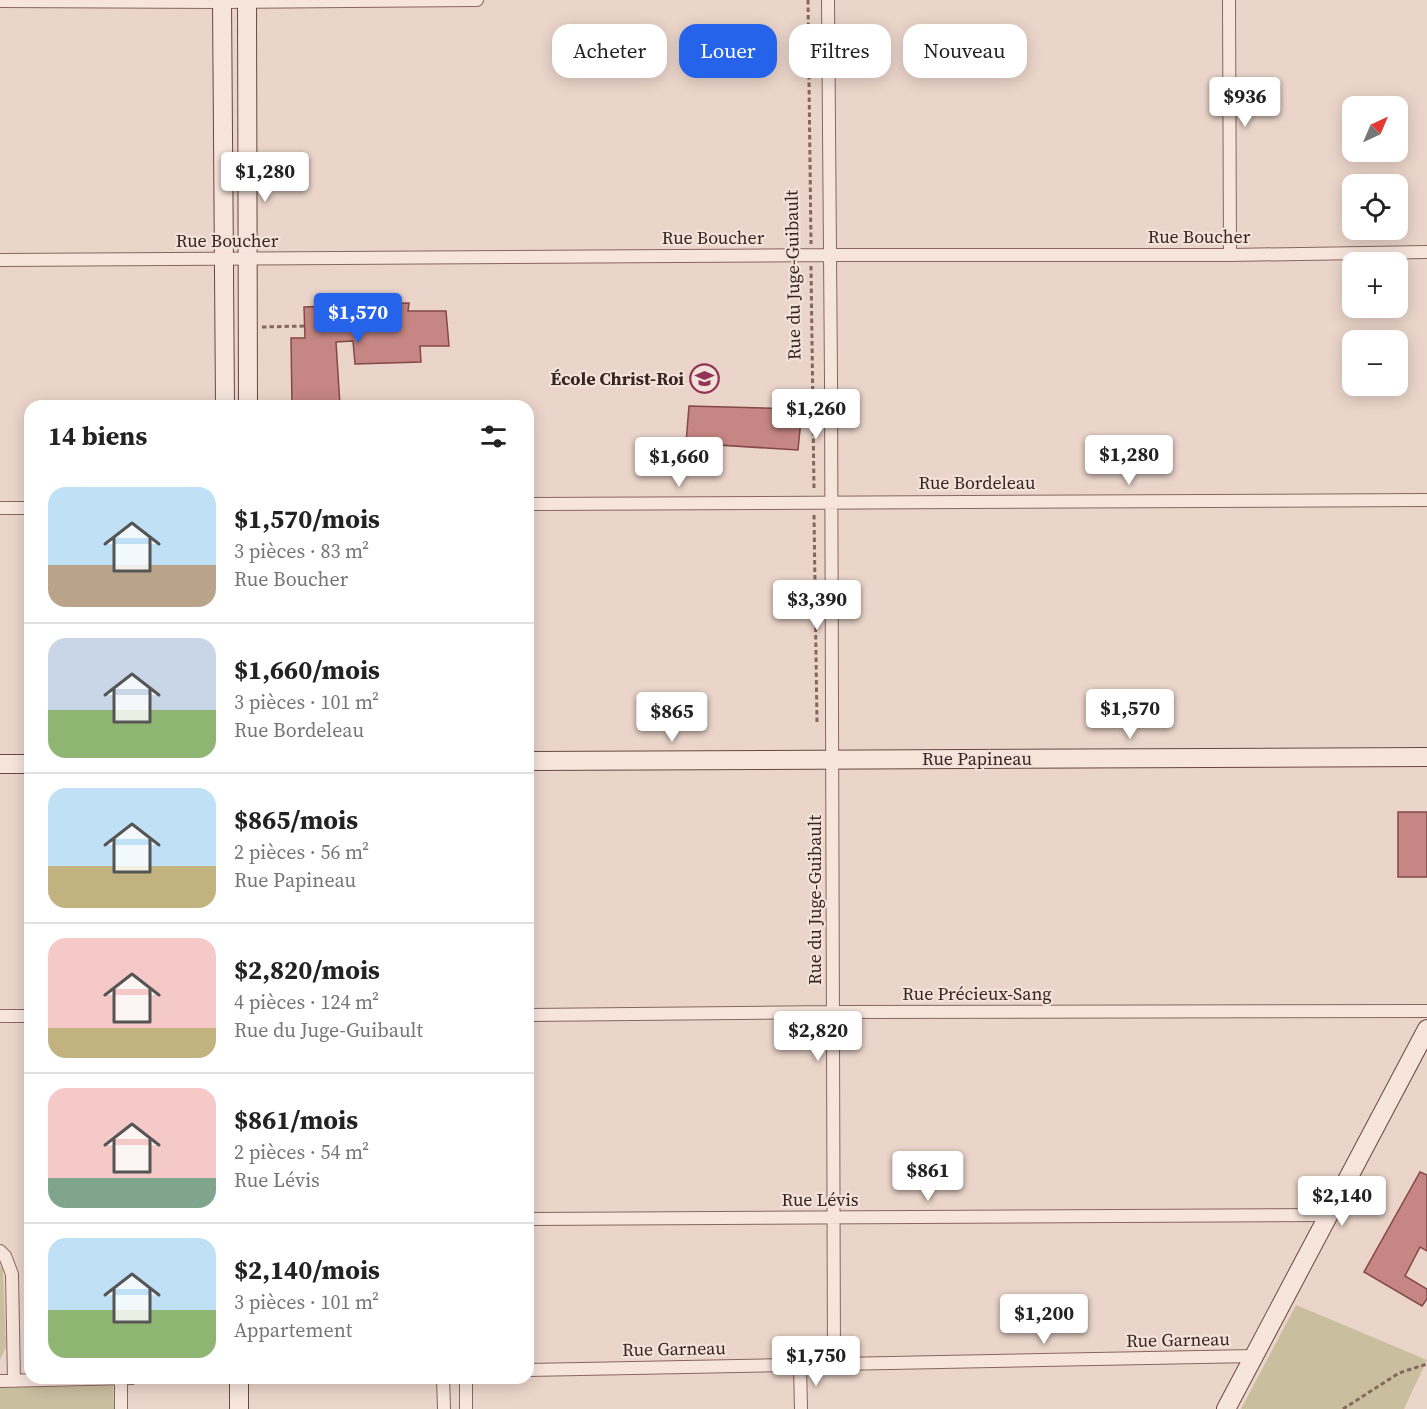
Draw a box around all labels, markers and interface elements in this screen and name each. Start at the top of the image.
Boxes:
chip: Acheter [552,24,667,78]
chip: Louer [679,24,777,78]
chip: Filtres [789,24,891,78]
chip: Nouveau [903,24,1027,78]
pin: $936 [1209,77,1281,128]
text: $936 [1223,82,1267,110]
north arrow [1342,96,1408,162]
map controls [1342,96,1408,396]
pin: $1,280 [216,152,314,203]
text: $1,280 [235,157,295,185]
button: locate [1342,174,1408,240]
street label: Rue du Juge-Guibault [779,190,806,360]
street label: Rue Boucher [1148,224,1251,249]
street label: Rue Boucher [662,225,765,250]
street label: Rue Boucher [176,228,279,253]
button: + [1342,252,1408,318]
pin: $1,570 [309,293,407,344]
text: $1,570 [328,298,388,326]
button: − [1342,330,1408,396]
school or university icon: École Christ-Roi [689,363,721,395]
place label: École Christ-Roi [551,366,684,391]
pin: $1,260 [767,389,865,440]
text: $1,260 [786,394,846,422]
text: 14 biens [48,418,147,454]
icon: filters [477,420,510,453]
pin: $1,280 [1080,435,1178,486]
pin: $1,660 [630,437,728,488]
text: $1,280 [1099,440,1159,468]
text: $1,660 [649,442,709,470]
street label: Rue Bordeleau [918,470,1036,495]
text: $1,570/mois [234,501,380,537]
icon: home [96,511,168,583]
text: 3 pièces · 83 m² [234,537,369,565]
text: Rue Boucher [234,565,348,593]
pin: $3,390 [768,580,866,631]
text: $3,390 [787,585,847,613]
text: $1,660/mois [234,652,380,688]
icon: home [96,662,168,734]
text: 3 pièces · 101 m² [234,688,379,716]
pin: $1,570 [1081,689,1179,740]
pin: $865 [636,692,708,743]
text: $1,570 [1100,694,1160,722]
text: $865 [650,697,694,725]
text: Rue Bordeleau [234,716,364,744]
street label: Rue Papineau [922,746,1032,771]
text: $865/mois [234,802,358,838]
icon: home [96,812,168,884]
street label: Rue du Juge-Guibault [802,815,827,985]
text: 2 pièces · 56 m² [234,838,369,866]
text: Rue Papineau [234,866,356,894]
text: $2,820/mois [234,952,380,988]
icon: home [96,962,168,1034]
street label: Rue Précieux-Sang [902,981,1052,1006]
text: 4 pièces · 124 m² [234,988,379,1016]
pin: $2,820 [769,1011,867,1062]
text: Rue du Juge-Guibault [234,1016,423,1044]
text: $2,820 [788,1016,848,1044]
text: $861/mois [234,1102,358,1138]
icon: home [96,1112,168,1184]
text: 2 pièces · 54 m² [234,1138,369,1166]
pin: $861 [892,1151,964,1202]
text: $861 [906,1156,950,1184]
text: Rue Lévis [234,1166,320,1194]
pin: $2,140 [1293,1176,1391,1227]
text: $2,140 [1312,1181,1372,1209]
street label: Rue Lévis [781,1187,859,1212]
text: $2,140/mois [234,1252,380,1288]
icon: home [96,1262,168,1334]
text: 3 pièces · 101 m² [234,1288,379,1316]
pin: $1,200 [995,1294,1093,1345]
text: $1,200 [1014,1299,1074,1327]
text: Appartement [234,1316,352,1344]
street label: Rue Garneau [1126,1326,1230,1353]
street label: Rue Garneau [622,1335,726,1362]
pin: $1,750 [767,1336,865,1387]
text: $1,750 [786,1341,846,1369]

